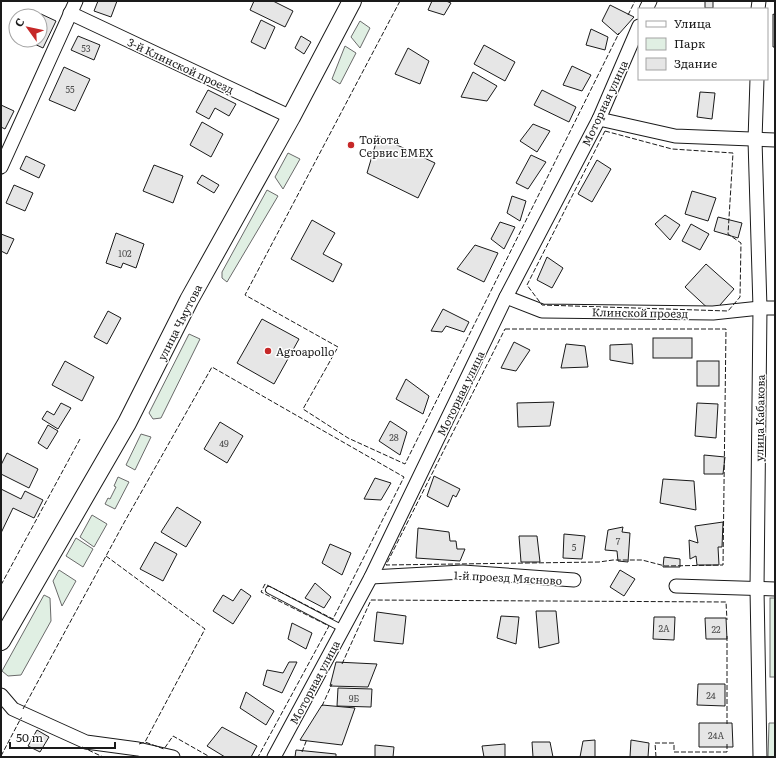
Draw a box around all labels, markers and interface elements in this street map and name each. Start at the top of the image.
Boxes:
north arrow [8,8,48,48]
legend [638,8,768,80]
text: С [10,14,28,30]
text: Улица [674,14,712,32]
street label: 3-й Клинской проезд [125,33,237,97]
text: Парк [674,34,705,52]
house number: 53 [81,41,91,55]
text: Здание [674,54,717,72]
street label: Моторная улица [577,57,631,149]
house number: 55 [65,82,75,96]
place label: Тойота Сервис EMEX [359,131,433,160]
marker: Тойота Сервис EMEX [346,140,356,150]
house number: 102 [118,246,132,260]
street label: улица Чмутова [153,281,205,363]
street label: Клинской проезд [592,303,689,321]
place label: Agroapollo [276,343,334,359]
marker: Agroapollo [263,346,273,356]
street label: Моторная улица [432,348,488,438]
street label: улица Кабакова [750,374,768,462]
house number: 28 [389,430,399,444]
house number: 49 [219,436,229,450]
house number: 7 [616,534,621,548]
house number: 5 [572,540,577,554]
street label: 1-й проезд Мясново [453,566,563,588]
house number: 2А [658,621,670,635]
house number: 22 [711,622,721,636]
street label: Моторная улица [285,637,343,727]
house number: 24 [706,688,716,702]
house number: 9Б [349,691,359,705]
scale bar [10,724,115,750]
text: 50 m [16,728,43,746]
house number: 24А [708,728,724,742]

